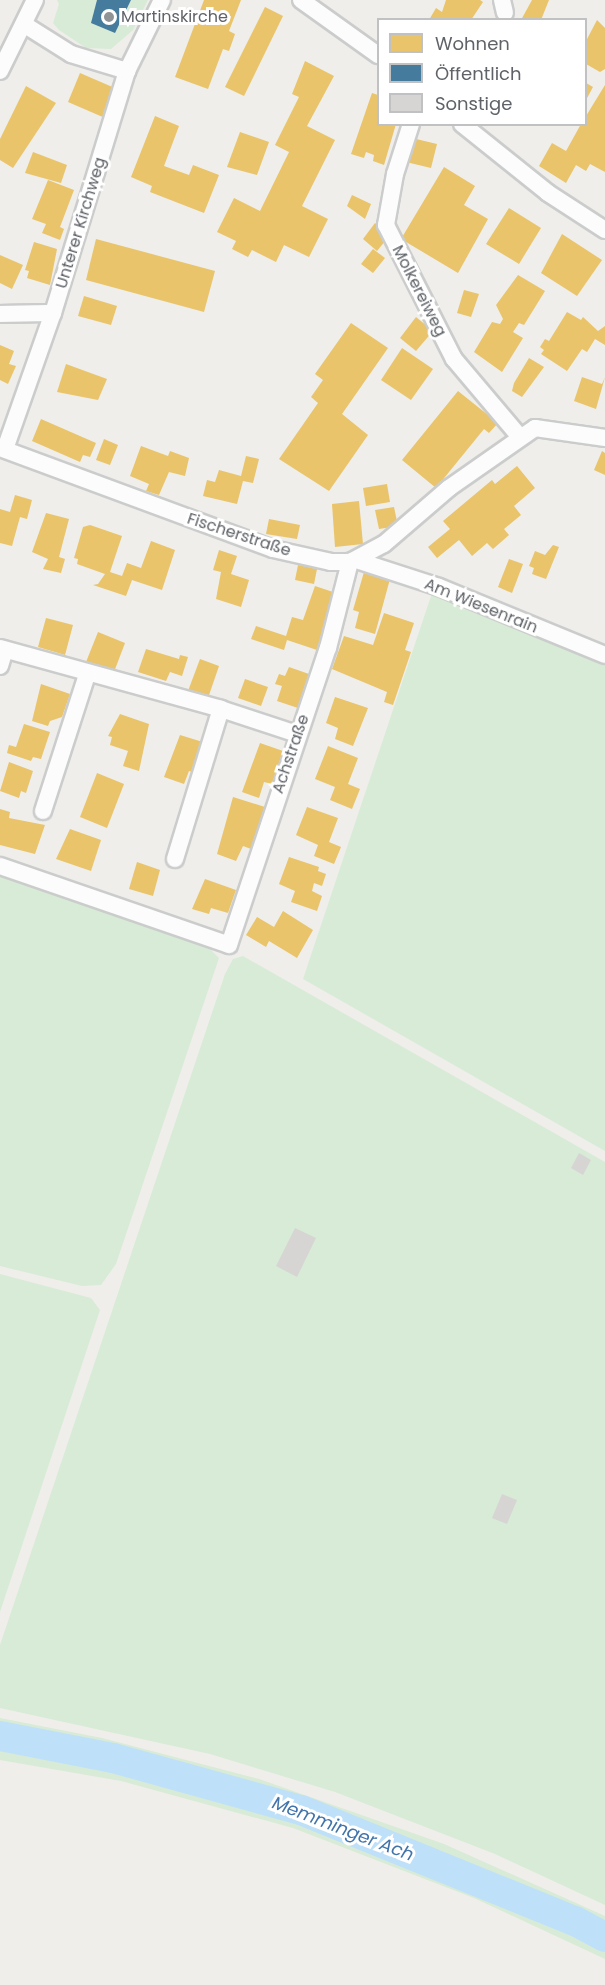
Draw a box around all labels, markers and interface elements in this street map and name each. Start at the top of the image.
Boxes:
place label: Martinskirche [121,7,228,27]
marker: Martinskirche [102,10,116,24]
legend [377,18,587,126]
text: Wohnen [435,31,510,56]
text: Öffentlich [435,61,522,86]
text: Sonstige [435,91,512,116]
street label: Unterer Kirchweg [52,155,110,291]
street label: Molkereiweg [388,242,450,340]
street label: Fischerstraße [185,509,293,561]
street label: Am Wiesenrain [422,575,540,637]
street label: Achstraße [268,712,314,796]
water label: Memminger Ach [269,1792,417,1866]

